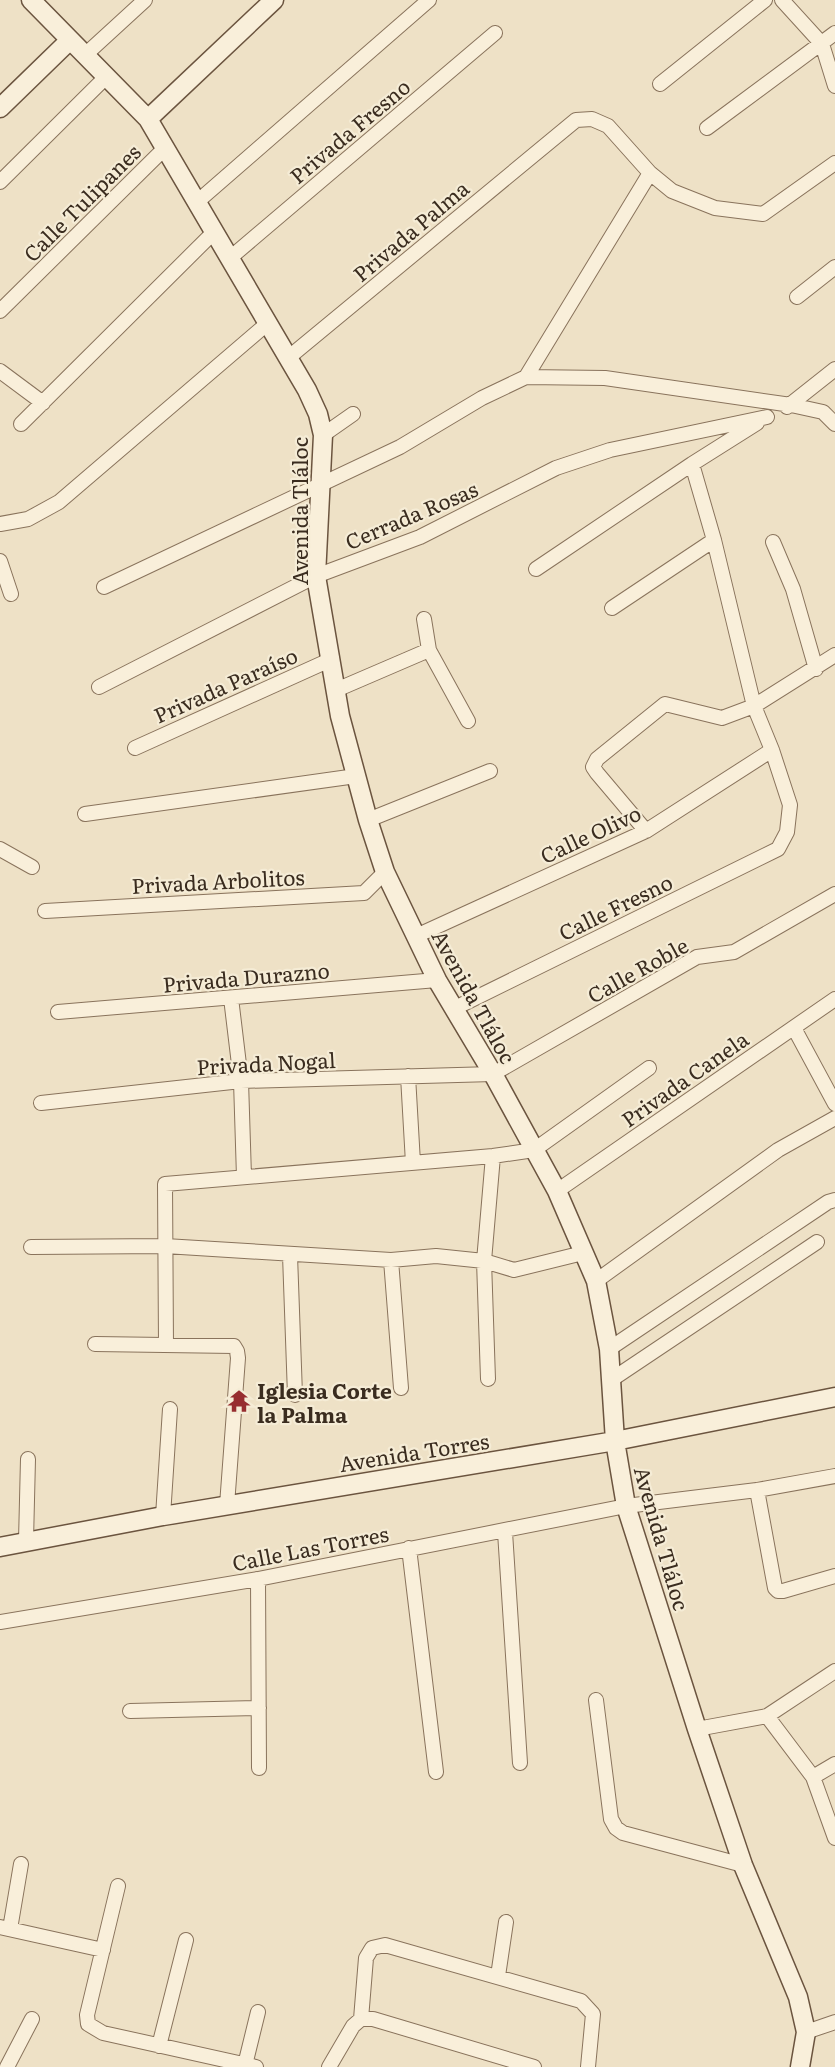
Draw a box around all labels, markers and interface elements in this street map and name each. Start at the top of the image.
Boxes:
street label: Privada Fresno [282,70,416,190]
street label: Calle Tulipanes [15,136,147,268]
street label: Privada Palma [345,172,475,288]
street label: Avenida Tláloc [283,437,314,585]
street label: Cerrada Rosas [340,472,482,556]
street label: Privada Paraíso [148,638,302,730]
street label: Calle Olivo [534,796,646,870]
street label: Privada Arbolitos [131,860,305,900]
street label: Calle Fresno [553,865,677,947]
street label: Avenida Tláloc [425,923,525,1069]
street label: Calle Roble [581,928,693,1010]
street label: Privada Durazno [161,953,331,999]
street label: Privada Canela [614,1022,754,1133]
street label: Privada Nogal [196,1043,336,1081]
place label: Iglesia Corte la Palma [257,1374,392,1429]
temple icon: Iglesia Corte la Palma [226,1388,252,1414]
street label: Avenida Torres [337,1424,491,1478]
street label: Avenida Tláloc [628,1462,698,1614]
street label: Calle Las Torres [229,1517,391,1577]

